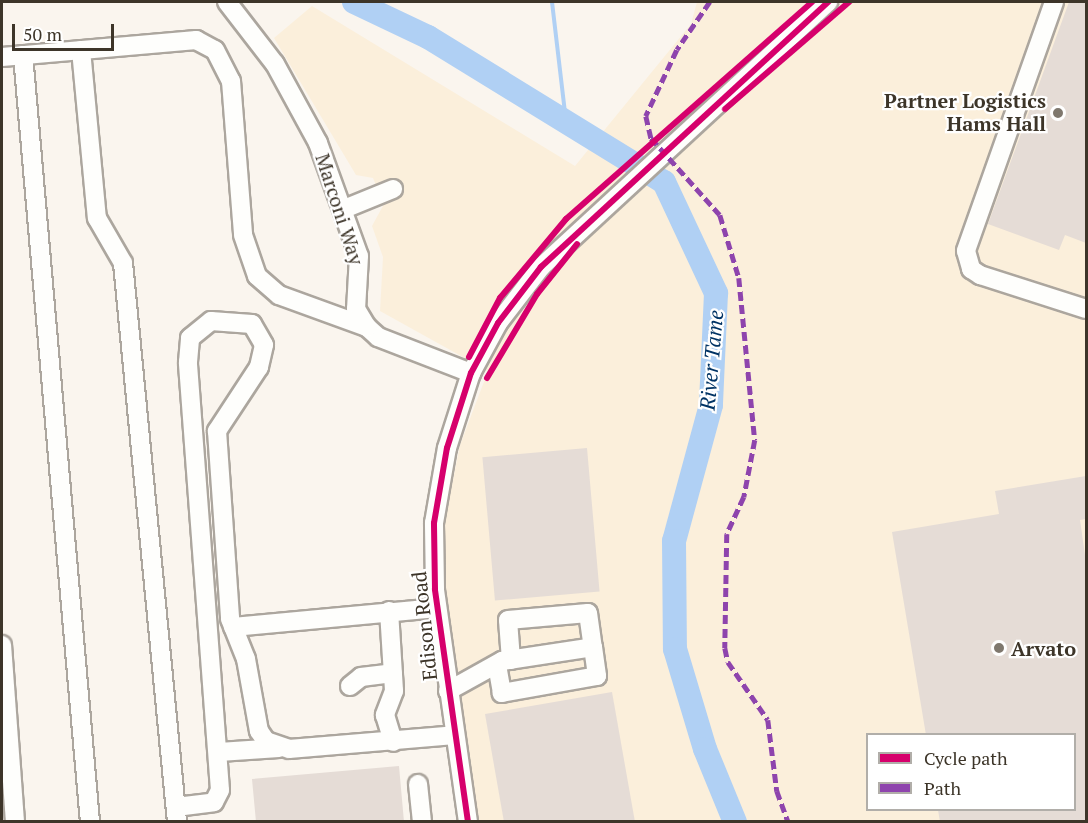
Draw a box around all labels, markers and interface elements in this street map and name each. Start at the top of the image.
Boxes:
scale bar [15,12,117,50]
text: 50 m [23,22,62,46]
place label: Partner Logistics Hams Hall [884,89,1046,136]
marker: Partner Logistics Hams Hall [1051,106,1065,120]
street label: Marconi Way [311,150,369,268]
water label: River Tame [694,309,728,411]
street label: Edison Road [406,570,442,682]
place label: Arvato [1011,636,1076,660]
marker: Arvato [992,641,1006,655]
legend [866,733,1076,811]
text: Cycle path [924,746,1008,770]
text: Path [924,776,961,800]

